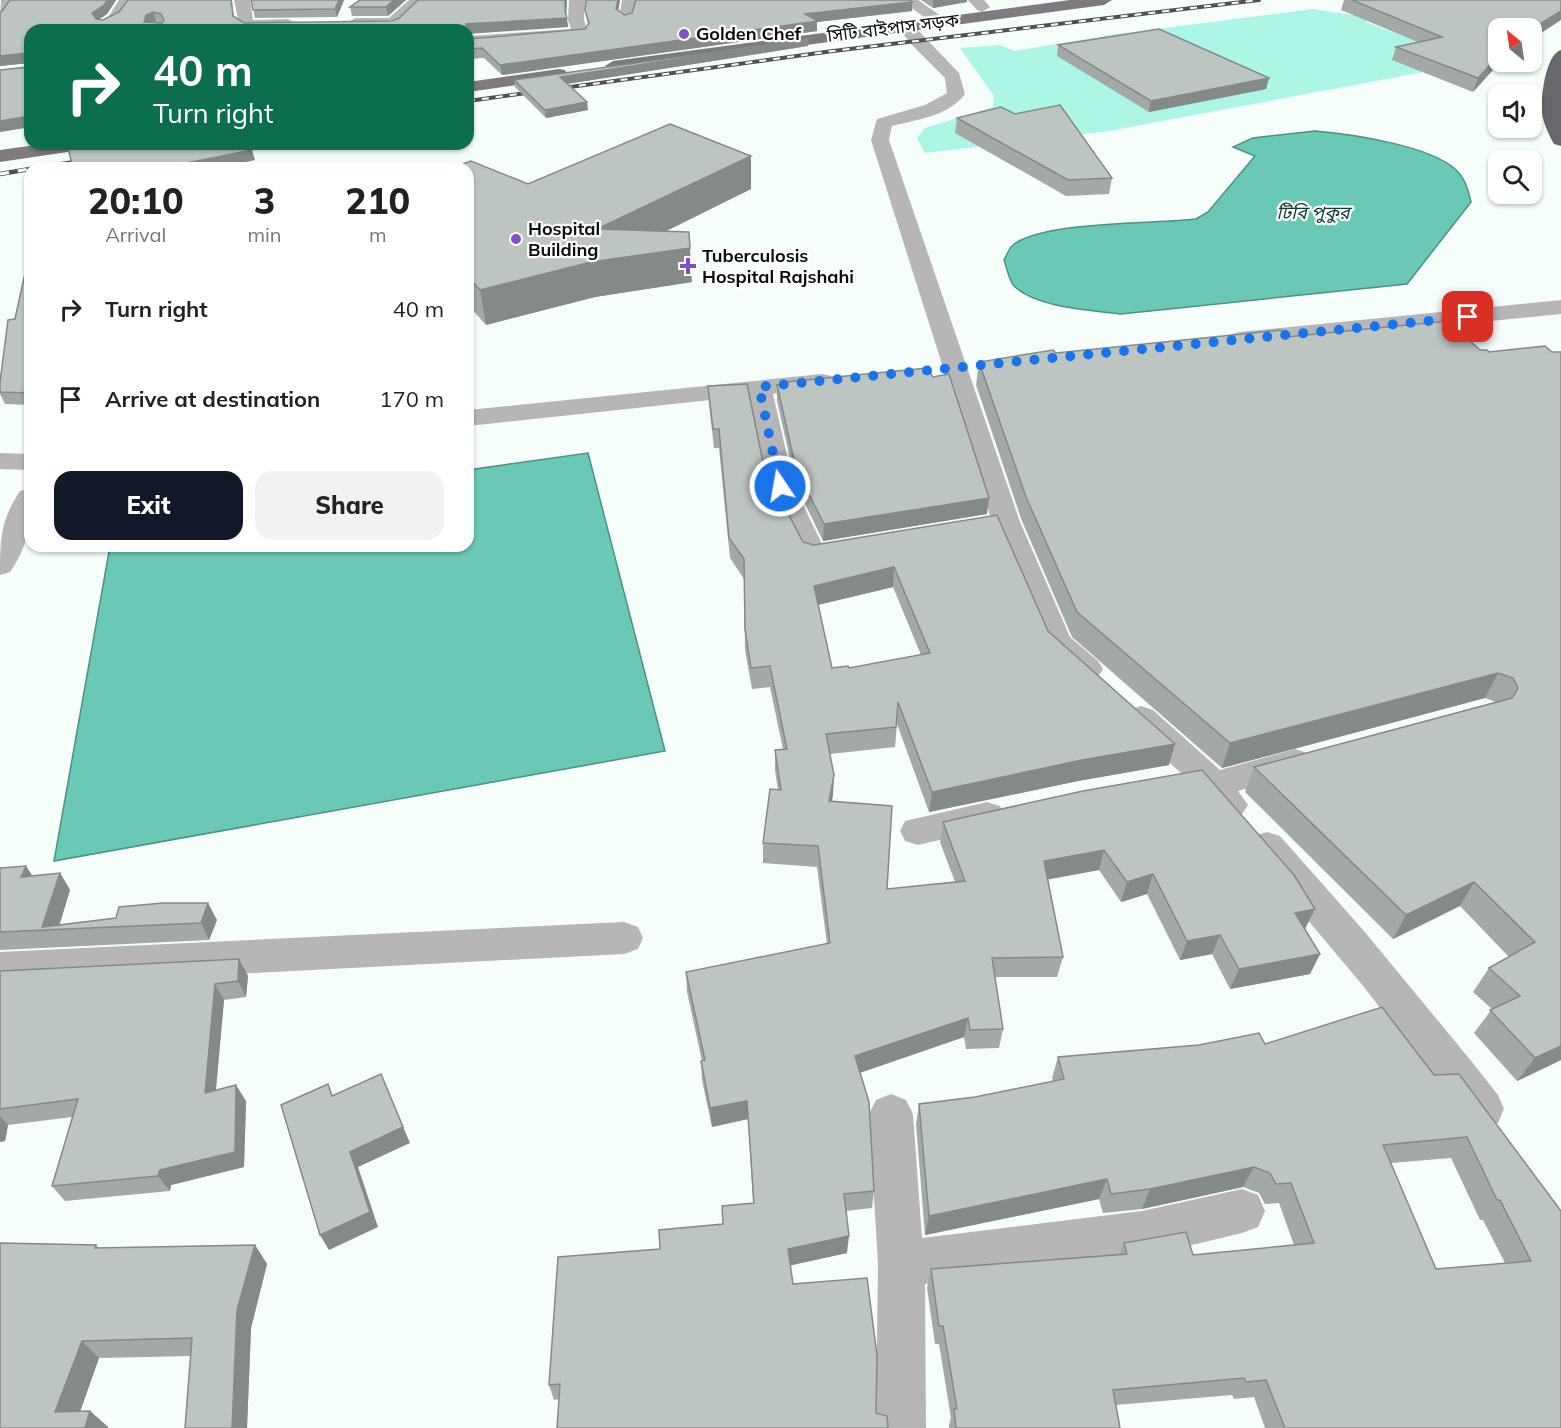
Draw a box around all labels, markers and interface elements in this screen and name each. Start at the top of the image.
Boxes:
street label: সিটি বাইপাস সড়ক [825,8,961,47]
north arrow [1488,18,1542,72]
map controls [1488,18,1542,204]
place label: Golden Chef [696,22,801,45]
marker: Golden Chef [677,27,691,41]
text: 40 m [153,44,253,97]
icon: right [54,48,132,126]
button: sound [1488,84,1542,138]
text: Turn right [153,96,273,130]
button: search [1488,150,1542,204]
text: 20:10 [88,178,184,223]
text: 3 [254,178,275,223]
text: 210 [345,178,410,223]
water label: টিবি পুকুর [1277,201,1353,224]
place label: Hospital Building [528,217,600,261]
text: Arrival [105,222,166,247]
text: min [247,222,282,247]
text: m [369,222,387,247]
marker: Hospital Building [509,232,523,246]
place label: Tuberculosis Hospital Rajshahi [702,244,854,288]
marker: Tuberculosis Hospital Rajshahi [679,257,697,275]
pin [1442,291,1493,342]
icon: right [54,293,87,326]
text: Turn right [105,295,208,323]
text: 40 m [393,295,444,323]
icon: arrive [1451,300,1484,333]
icon: arrive [54,383,87,416]
text: Arrive at destination [105,385,320,413]
text: 170 m [379,385,444,413]
position arrow [748,454,812,518]
button: Exit [54,471,243,540]
button: Share [255,471,444,540]

